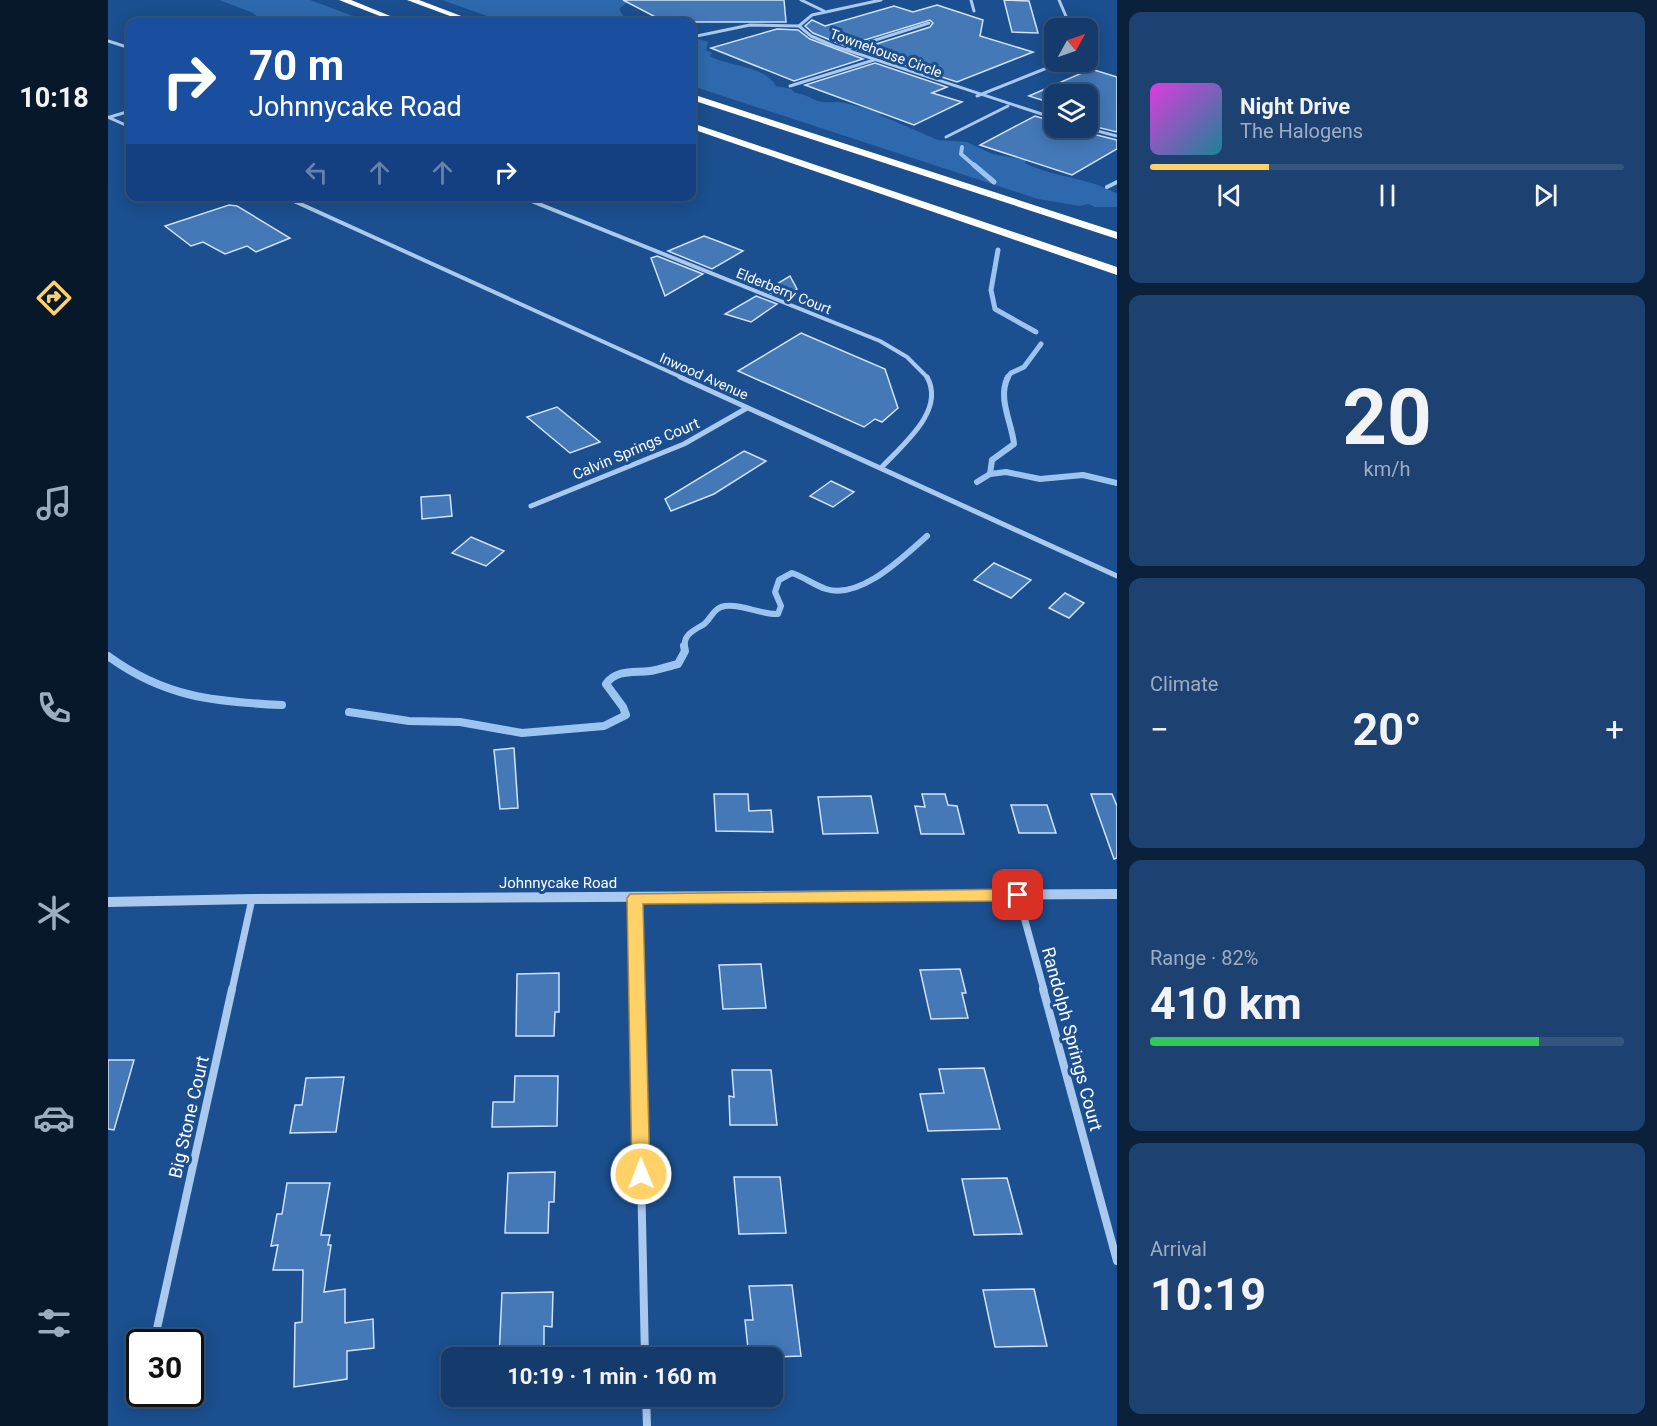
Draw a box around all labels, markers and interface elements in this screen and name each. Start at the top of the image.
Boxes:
north arrow [1044,18,1098,72]
map controls [1044,18,1098,138]
street label: Townehouse Circle [828,25,944,81]
text: 70 m [249,41,344,90]
icon: right [150,42,228,120]
text: 10:18 [19,82,89,114]
button: layers [1044,84,1098,138]
text: Johnnycake Road [249,91,462,123]
text: Night Drive [1240,94,1350,119]
text: The Halogens [1240,119,1363,143]
icon: left [300,156,333,189]
icon: ahead [363,156,396,189]
icon: ahead [426,156,459,189]
icon: right [489,156,522,189]
icon: previous [1213,179,1246,212]
icon: pause [1371,179,1404,212]
icon: next [1529,179,1562,212]
street label: Elderberry Court [734,265,834,317]
icon: directions [33,277,75,319]
street label: Inwood Avenue [657,349,751,403]
text: 20 [1342,372,1432,463]
street label: Calvin Springs Court [570,414,702,484]
text: km/h [1364,457,1410,481]
icon: music [33,482,75,524]
text: Climate [1150,672,1218,696]
icon: phone [33,687,75,729]
text: 20° [1352,703,1422,756]
text: − [1150,710,1169,749]
text: + [1605,710,1624,749]
pin [992,869,1043,920]
street label: Johnnycake Road [499,874,617,892]
icon: arrive [1001,878,1034,911]
icon: climate [33,892,75,934]
street label: Randolph Springs Court [1038,945,1107,1133]
text: Range · 82% [1150,946,1258,970]
text: 410 km [1150,977,1302,1030]
street label: Big Stone Court [164,1053,213,1180]
icon: car [33,1097,75,1139]
position arrow [609,1142,673,1206]
text: Arrival [1150,1237,1207,1261]
text: 10:19 [1150,1268,1266,1321]
icon: filters [33,1302,75,1344]
speed limit sign: 30 [126,1329,204,1407]
text: 10:19 · 1 min · 160 m [507,1364,717,1389]

